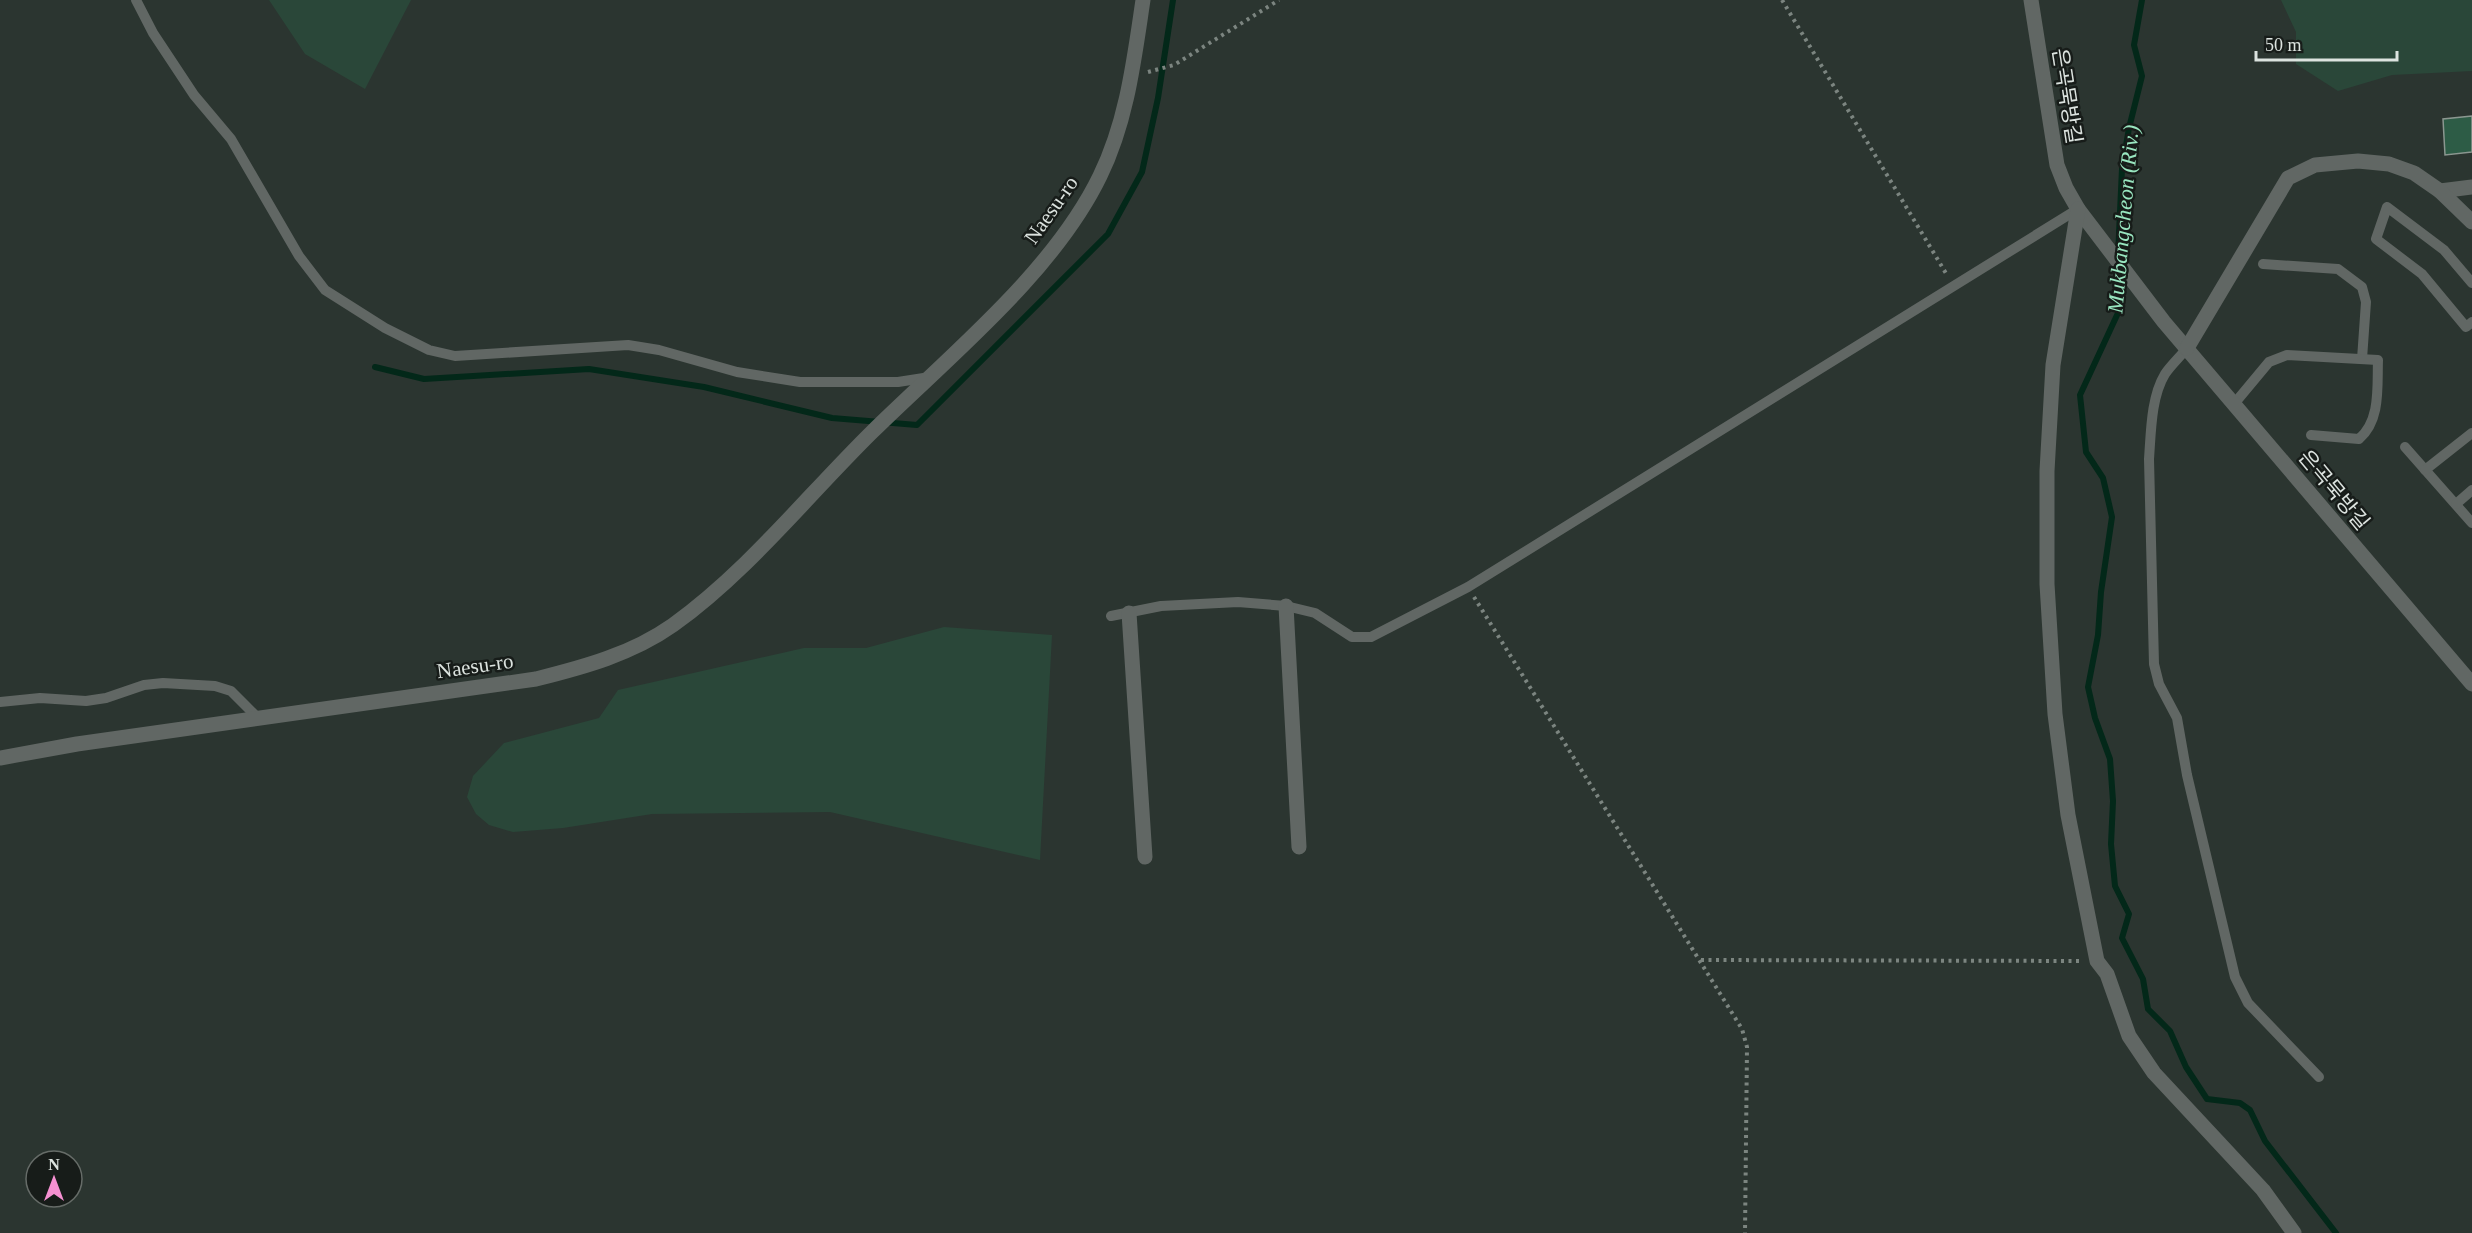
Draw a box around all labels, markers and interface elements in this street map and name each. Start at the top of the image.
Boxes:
scale bar [2256,24,2397,62]
text: 50 m [2265,35,2302,55]
street label: 은곡묵방길 [2048,46,2086,146]
water label: Mukbangcheon (Riv.) [2102,124,2144,315]
street label: Naesu-ro [1019,172,1083,248]
street label: 은곡묵방길 [2294,445,2374,535]
street label: Naesu-ro [435,649,515,683]
north arrow [24,1149,84,1209]
text: N [48,1156,60,1173]

